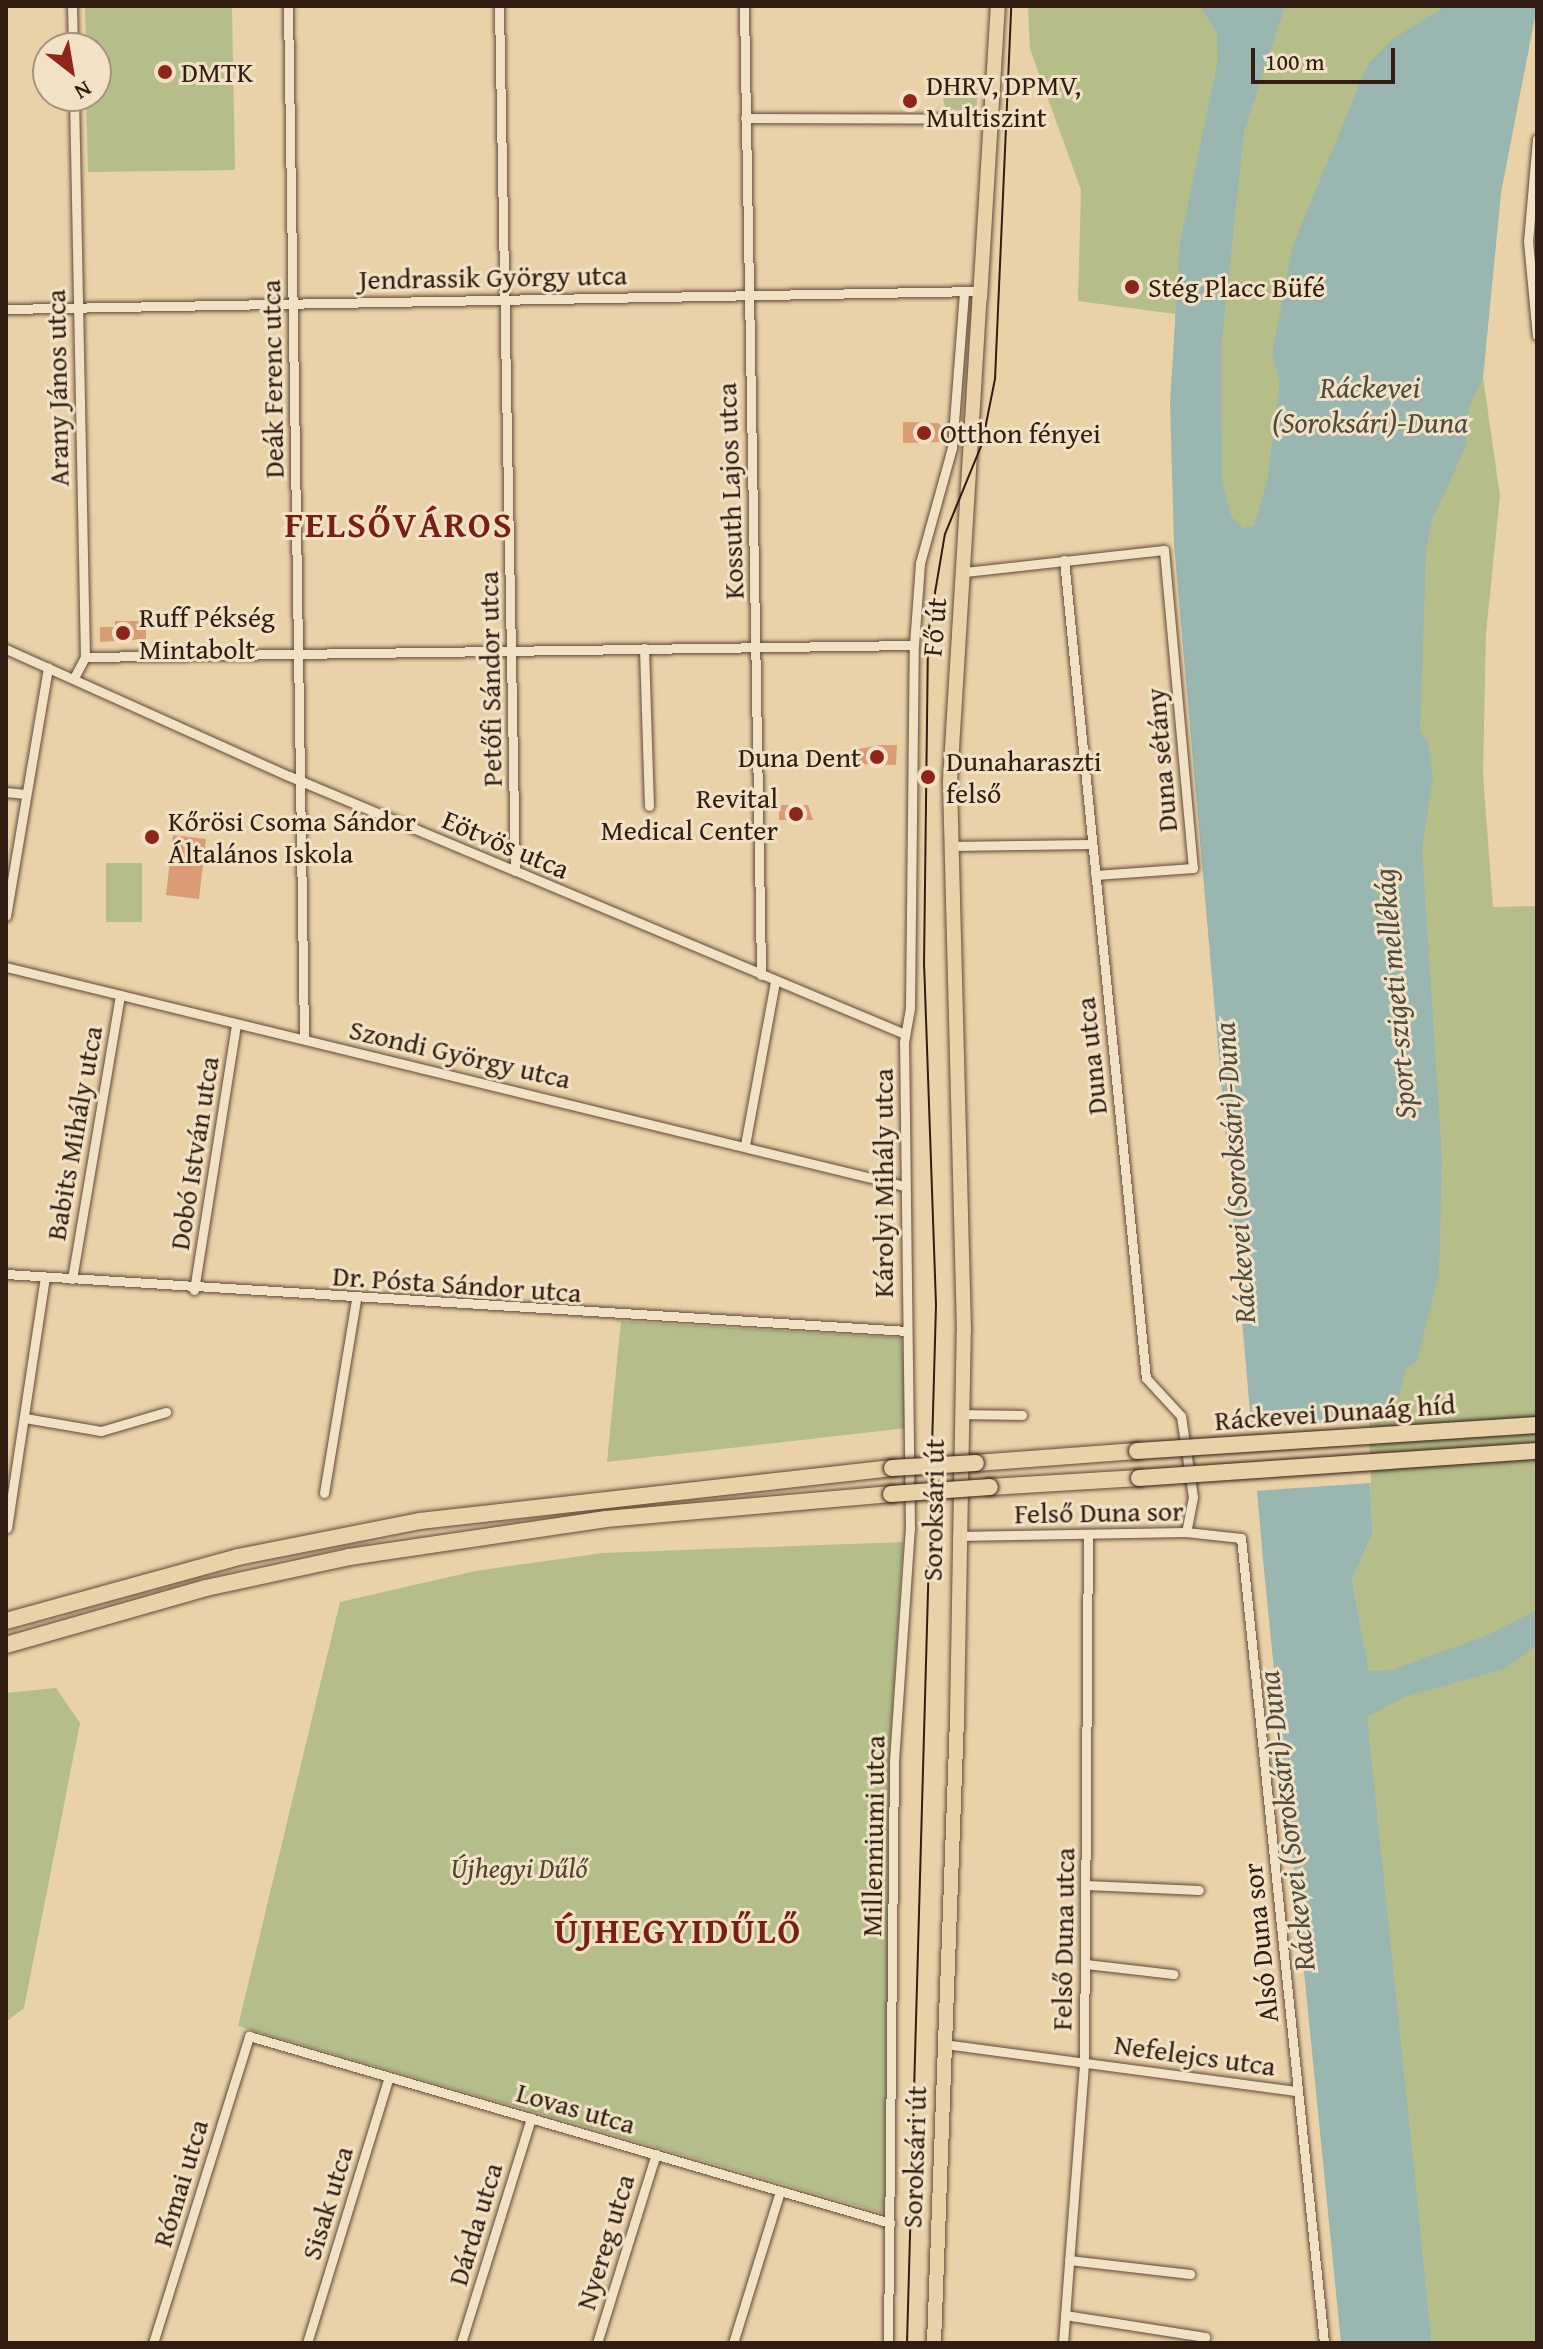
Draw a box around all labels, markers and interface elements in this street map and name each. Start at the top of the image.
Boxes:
north arrow [32,32,112,112]
scale bar [1255,32,1399,82]
text: 100 m [1265,44,1325,79]
place label: DMTK [181,55,253,89]
marker: DMTK [156,63,174,81]
place label: DHRV, DPMV, Multiszint [926,68,1081,134]
text: N [69,73,98,108]
marker: DHRV, DPMV, Multiszint [901,92,919,110]
street label: Jendrassik György utca [358,258,628,296]
place label: Stég Placc Büfé [1148,270,1325,304]
marker: Stég Placc Büfé [1123,278,1141,296]
street label: Deák Ferenc utca [253,279,291,479]
street label: Arany János utca [38,289,76,487]
water label: Ráckevei (Soroksári)-Duna [1272,369,1468,440]
street label: Kossuth Lajos utca [709,382,751,600]
place label: Otthon fényei [940,416,1101,450]
marker: Otthon fényei [915,424,933,442]
district label: FELSŐVÁROS [284,502,514,546]
street label: Petőfi Sándor utca [471,571,509,787]
street label: Fő út [915,596,953,658]
place label: Ruff Pékség Mintabolt [139,600,275,666]
marker: Ruff Pékség Mintabolt [114,624,132,642]
street label: Duna sétány [1138,687,1184,833]
place label: Duna Dent [738,740,861,774]
place label: Dunaharaszti felső [946,744,1102,810]
marker: Duna Dent [868,748,886,766]
marker: Dunaharaszti felső [917,766,939,788]
place label: Revital Medical Center [601,781,778,847]
street label: Eötvös utca [438,802,574,886]
marker: Revital Medical Center [785,803,807,825]
place label: Kőrösi Csoma Sándor Általános Iskola [168,804,416,870]
marker: Kőrösi Csoma Sándor Általános Iskola [143,828,161,846]
water label: Sport-szigeti mellékág [1365,867,1423,1121]
street label: Duna utca [1068,996,1114,1116]
street label: Szondi György utca [346,1012,574,1096]
water label: Ráckevei (Soroksári)-Duna [1206,1021,1262,1325]
street label: Babits Mihály utca [39,1023,109,1243]
street label: Dobó István utca [162,1054,226,1252]
street label: Károlyi Mihály utca [866,1068,900,1298]
street label: Dr. Pósta Sándor utca [331,1259,583,1309]
street label: Ráckevei Dunaág híd [1213,1387,1457,1437]
street label: Soroksári út [915,1438,951,1582]
street label: Felső Duna sor [1014,1494,1184,1530]
water label: Ráckevei (Soroksári)-Duna [1250,1669,1322,1973]
street label: Millenniumi utca [854,1735,892,1937]
street label: Felső Duna utca [1045,1847,1081,2031]
park label: Újhegyi Dűlő [451,1851,587,1885]
street label: Alsó Duna sor [1235,1861,1285,2025]
district label: ÚJHEGYIDŰLŐ [554,1908,802,1952]
street label: Nefelejcs utca [1112,2027,1278,2083]
street label: Lovas utca [513,2075,639,2141]
street label: Soroksári út [895,2085,933,2229]
street label: Római utca [145,2115,215,2251]
street label: Sisak utca [294,2142,360,2264]
street label: Dárda utca [440,2159,510,2289]
street label: Nyereg utca [568,2170,642,2314]

